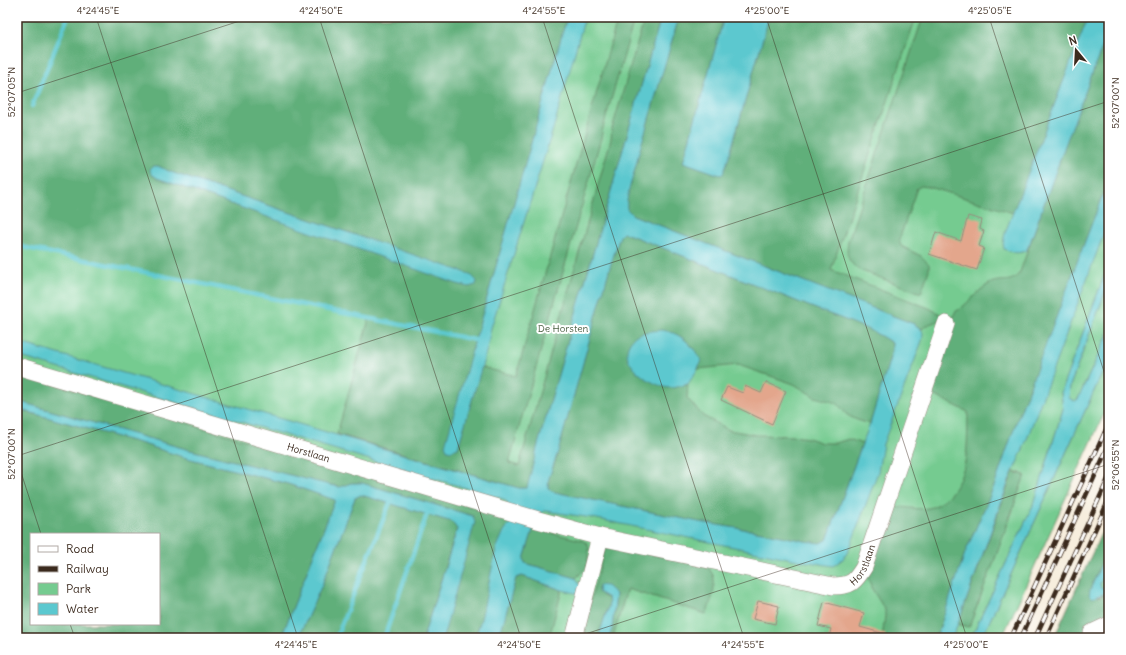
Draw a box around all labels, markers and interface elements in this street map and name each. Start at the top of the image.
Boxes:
text: 4°24'45"E [77,4,119,17]
text: 4°24'50"E [299,4,343,17]
text: 4°24'55"E [523,4,566,17]
text: 4°25'00"E [745,4,789,17]
text: 4°25'05"E [968,4,1012,17]
north arrow [1056,30,1096,70]
text: N [1067,33,1079,48]
text: 52°07'05"N [5,67,18,117]
text: 52°07'00"N [1109,77,1122,129]
park label: De Horsten [538,322,589,335]
text: 52°07'00"N [5,428,18,480]
street label: Horstlaan [285,440,332,465]
text: 52°06'55"N [1109,440,1122,490]
legend [30,533,160,625]
text: Road [66,541,94,556]
street label: Horstlaan [847,543,878,588]
text: Railway [66,561,109,576]
text: Park [66,581,91,596]
text: Water [66,601,99,616]
text: 4°24'45"E [275,638,317,651]
text: 4°24'50"E [497,638,541,651]
text: 4°24'55"E [722,638,765,651]
text: 4°25'00"E [944,638,988,651]

